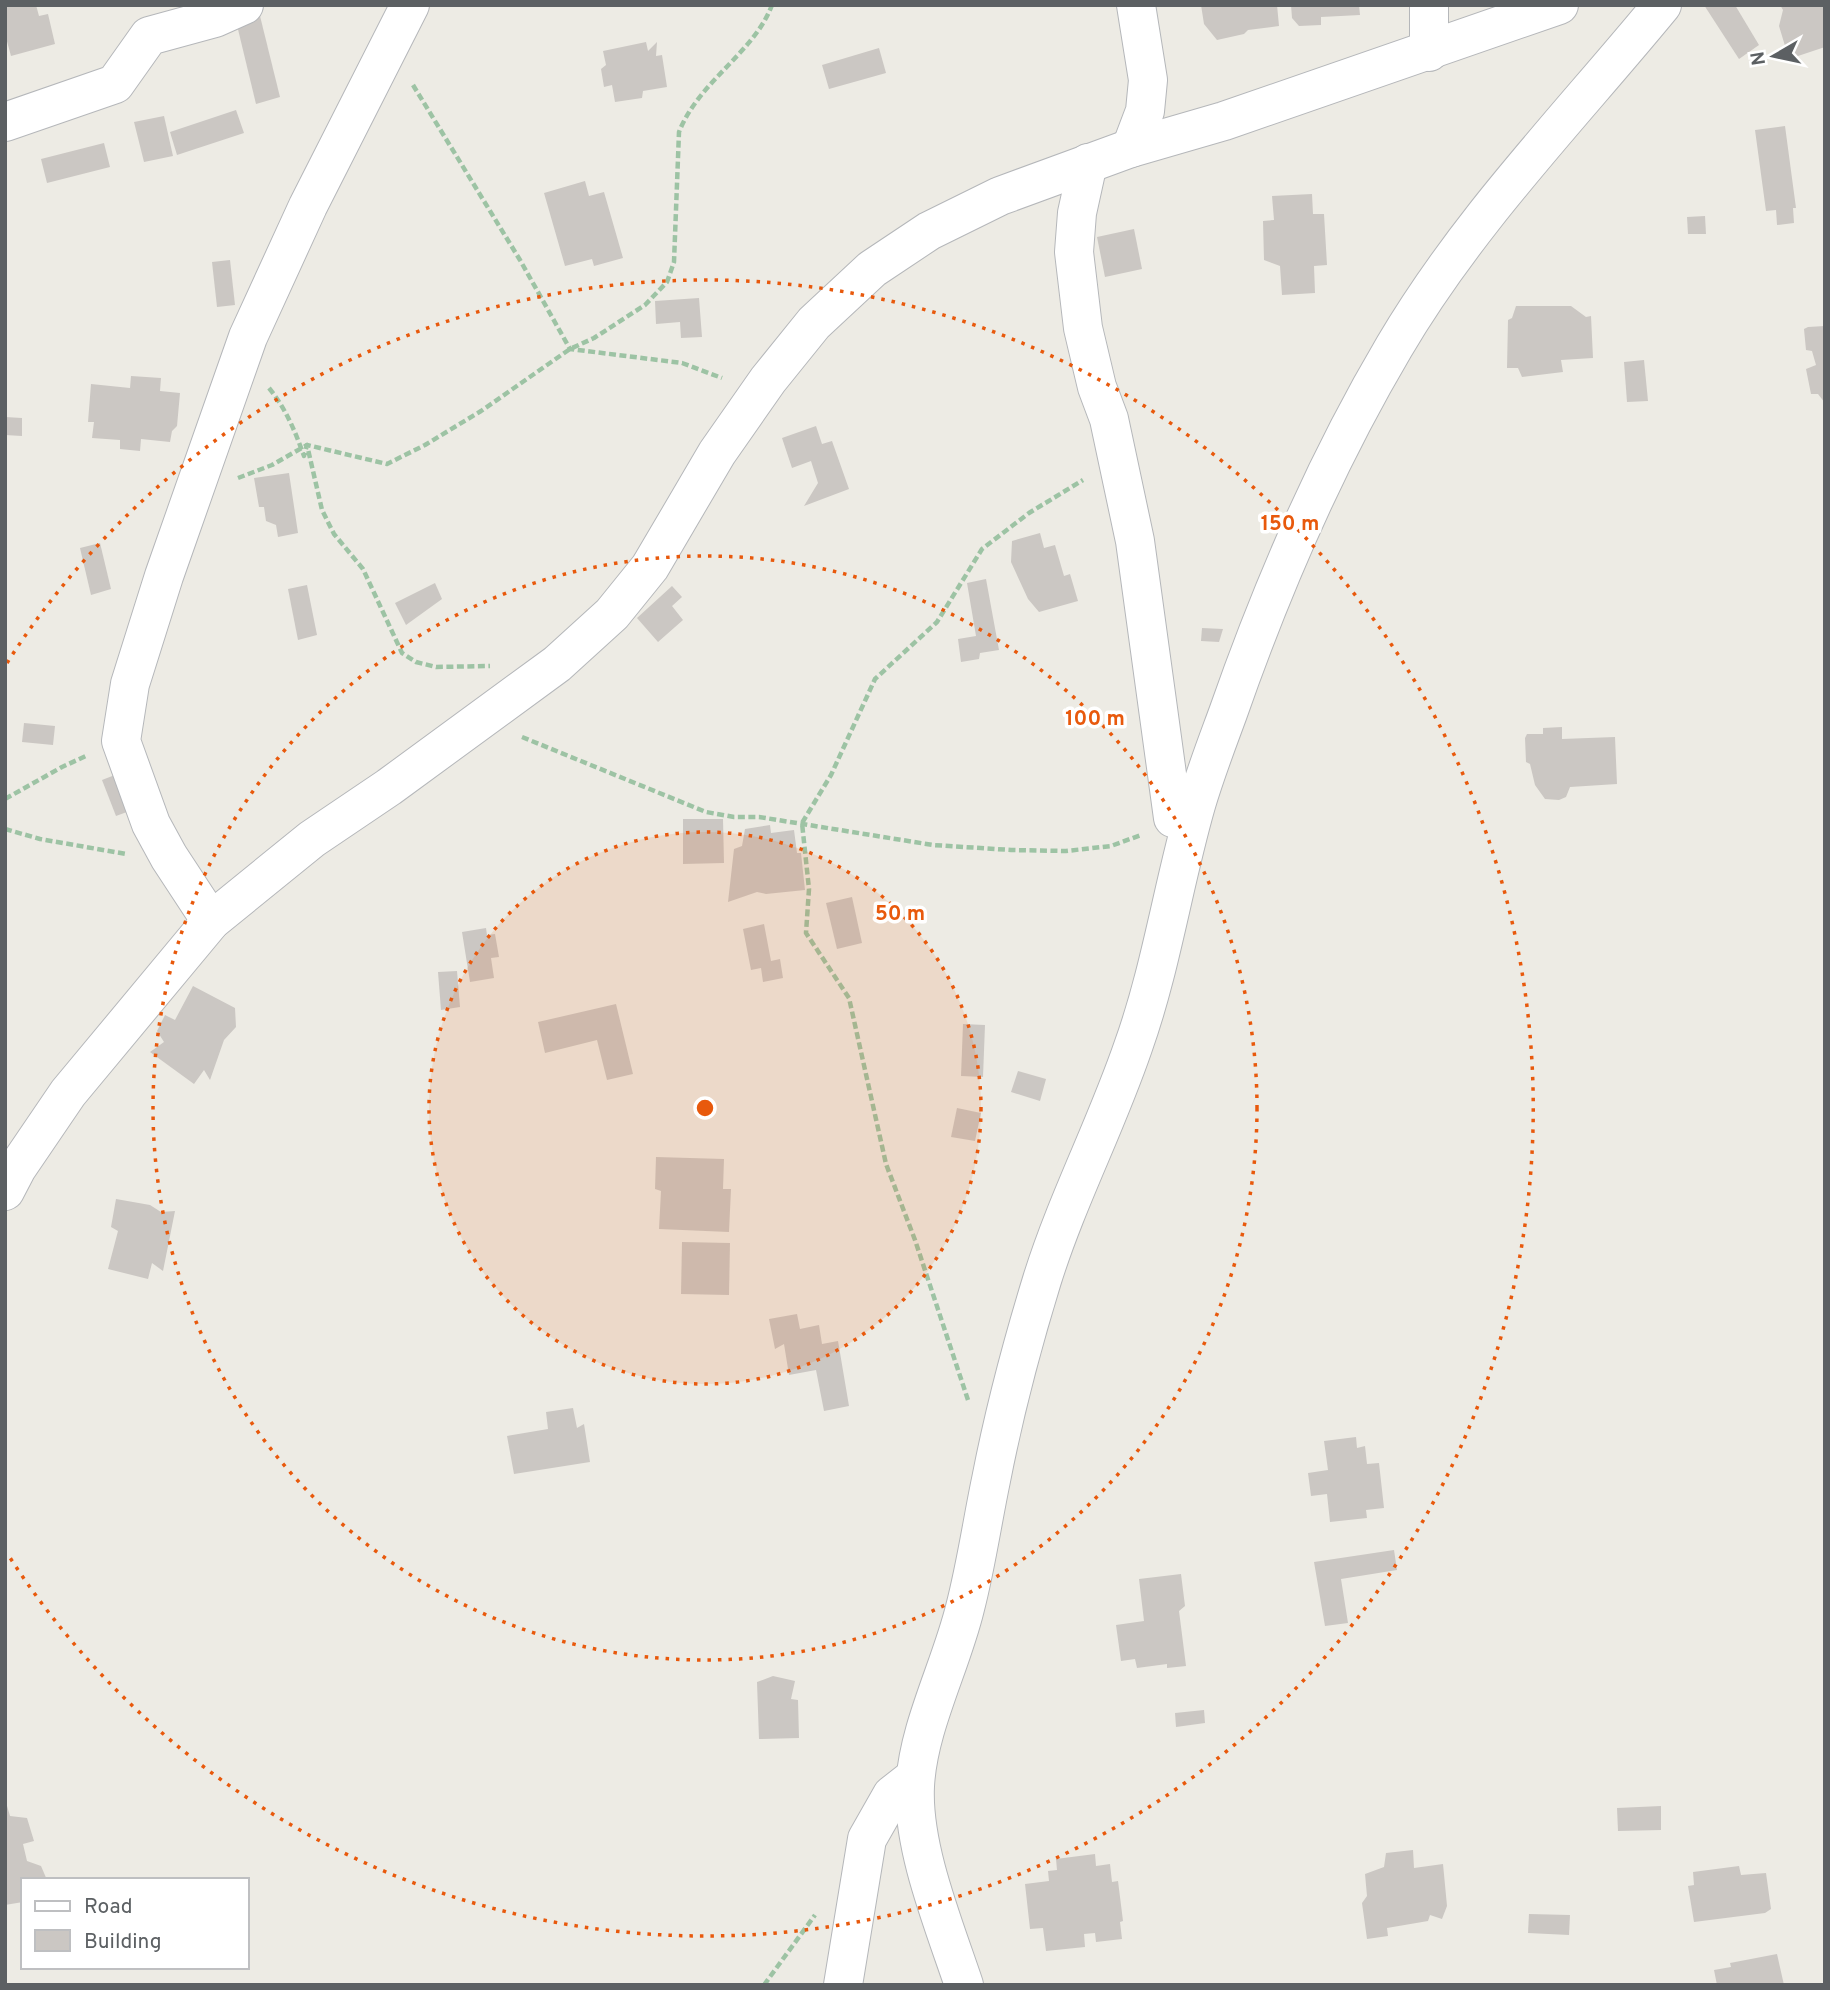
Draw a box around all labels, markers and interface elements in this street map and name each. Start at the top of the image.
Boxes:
north arrow [1739,21,1809,91]
text: N [1746,50,1772,67]
text: 150 m [1261,511,1319,538]
text: 100 m [1065,706,1125,733]
text: 50 m [875,901,925,928]
centre of rings [693,1096,717,1120]
legend [21,1878,248,1969]
text: Road [84,1894,133,1921]
text: Building [84,1929,162,1956]

